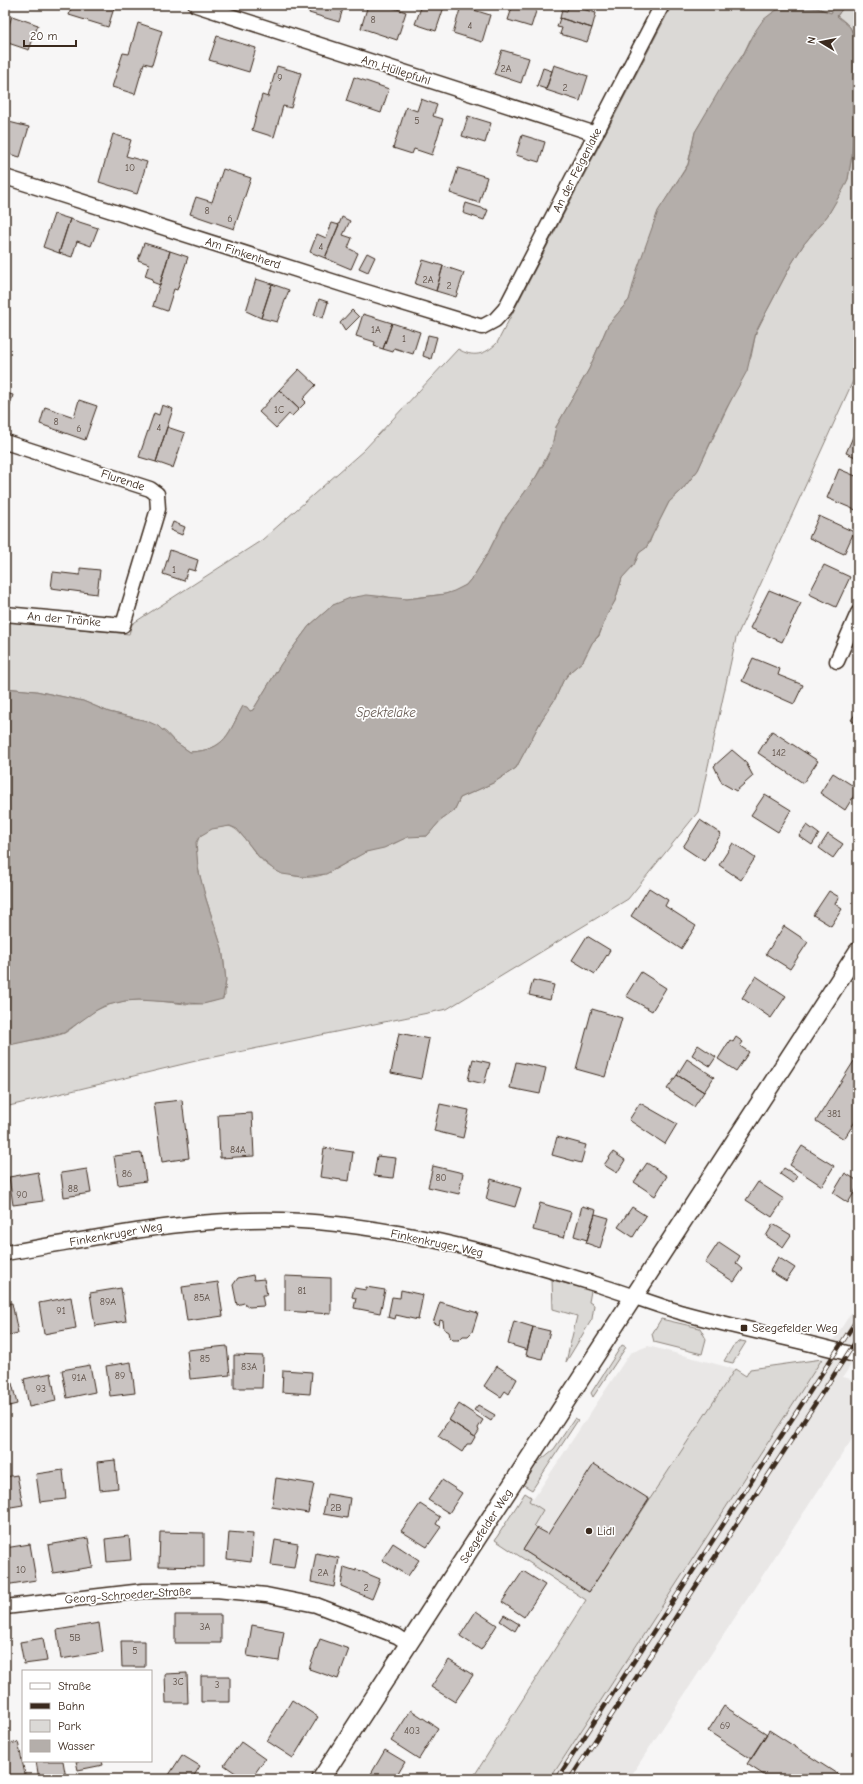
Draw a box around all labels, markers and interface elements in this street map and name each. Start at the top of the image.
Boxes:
house number: 8 [370,14,376,26]
house number: 4 [468,20,473,32]
scale bar [24,22,76,48]
north arrow [801,22,841,62]
text: 20 m [30,29,58,43]
text: N [805,36,819,45]
street label: Am Hüllepfuhl [360,52,432,88]
house number: 2A [500,63,512,75]
house number: 9 [277,72,283,84]
house number: 2 [562,82,568,94]
house number: 5 [414,115,420,127]
street label: An der Felgenlake [550,125,604,215]
house number: 10 [125,162,135,174]
house number: 8 [204,205,210,217]
house number: 6 [227,213,233,225]
street label: Am Finkenherd [203,234,283,272]
house number: 4 [319,241,324,253]
house number: 2A [422,274,434,286]
house number: 2 [446,280,452,292]
house number: 1A [371,324,381,336]
house number: 1 [402,333,406,345]
house number: 1C [274,404,284,416]
house number: 8 [53,416,59,428]
house number: 4 [157,422,162,434]
house number: 6 [76,423,82,435]
street label: Flurende [99,466,147,494]
house number: 1 [172,564,176,576]
street label: An der Tränke [27,609,101,629]
water label: Spektelake [356,705,416,720]
house number: 142 [772,747,786,759]
house number: 381 [827,1108,841,1120]
house number: 84A [230,1144,246,1156]
house number: 86 [122,1168,132,1180]
house number: 80 [435,1172,447,1184]
house number: 88 [68,1183,78,1195]
house number: 90 [16,1189,28,1201]
street label: Finkenkruger Weg [68,1219,164,1249]
street label: Finkenkruger Weg [389,1226,485,1260]
house number: 81 [297,1285,307,1297]
house number: 85A [194,1292,210,1304]
house number: 89A [100,1296,116,1308]
house number: 91 [56,1305,66,1317]
place label: Seegefelder Weg [752,1321,838,1335]
marker: Seegefelder Weg [739,1323,749,1333]
house number: 85 [200,1353,210,1365]
house number: 83A [241,1361,257,1373]
house number: 89 [115,1370,125,1382]
house number: 91A [71,1372,87,1384]
house number: 93 [36,1383,46,1395]
street label: Seegefelder Weg [457,1486,515,1566]
house number: 2B [330,1502,342,1514]
place label: Lidl [597,1524,615,1538]
marker: Lidl [584,1526,594,1536]
house number: 10 [16,1564,26,1576]
house number: 2A [317,1567,329,1579]
house number: 2 [363,1582,369,1594]
street label: Georg-Schroeder-Straße [64,1584,192,1606]
house number: 3A [200,1621,211,1633]
house number: 5B [69,1632,81,1644]
house number: 5 [132,1645,138,1657]
legend [22,1670,152,1762]
house number: 3C [172,1676,184,1688]
text: Straße [58,1679,91,1693]
house number: 3 [214,1679,220,1691]
text: Bahn [58,1699,85,1713]
text: Park [58,1719,81,1733]
house number: 69 [720,1720,730,1732]
house number: 403 [404,1725,420,1737]
text: Wasser [58,1739,95,1753]

